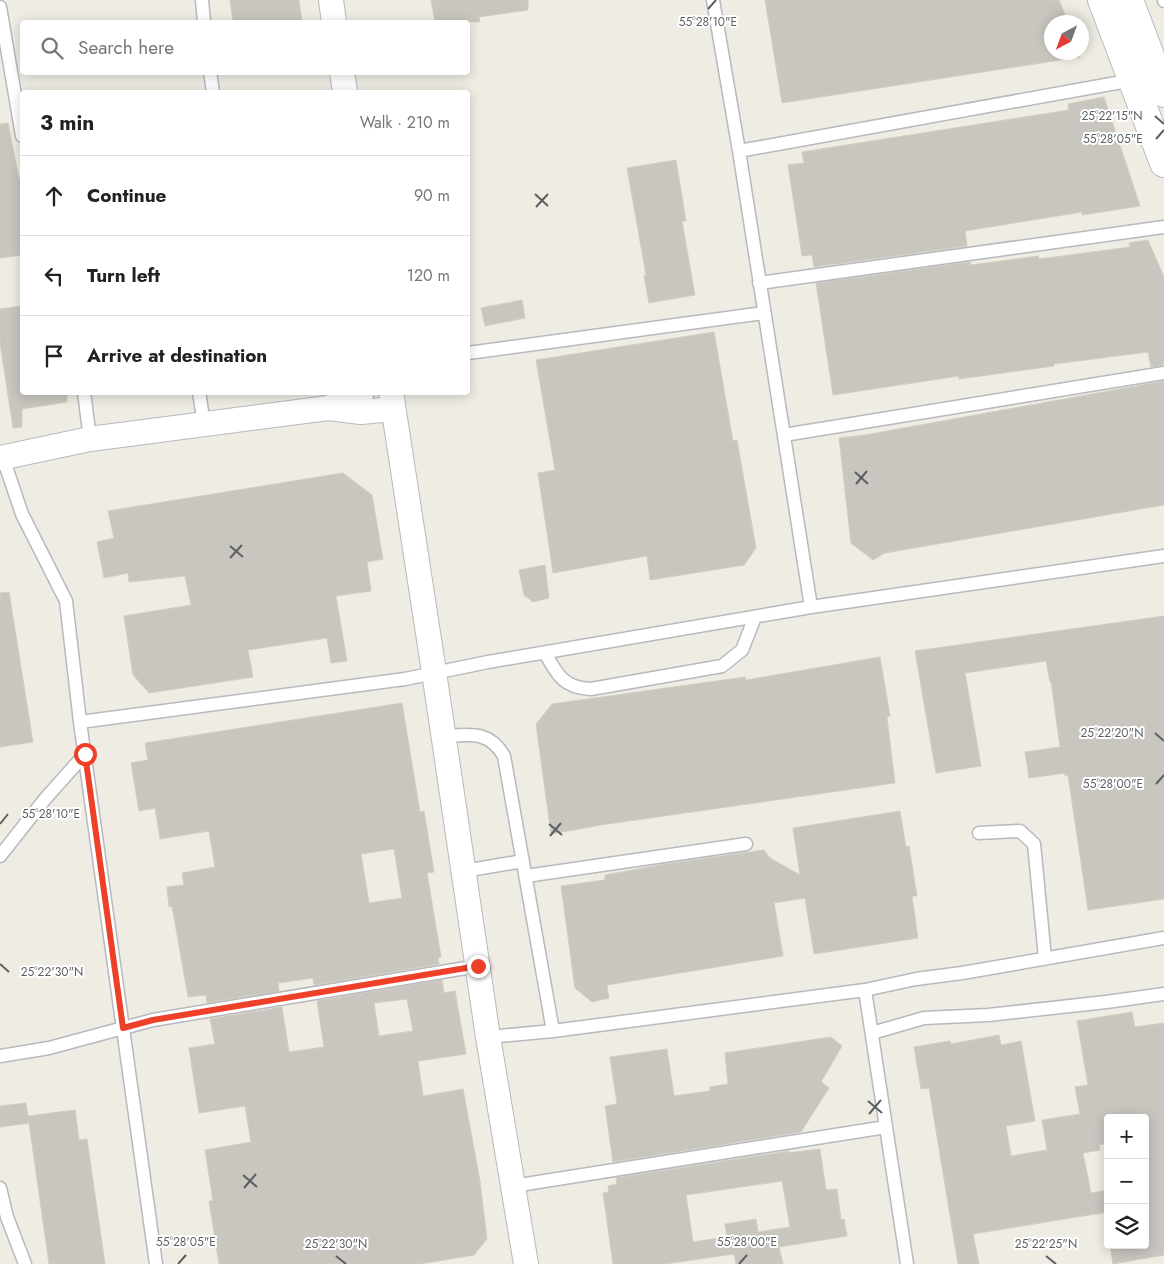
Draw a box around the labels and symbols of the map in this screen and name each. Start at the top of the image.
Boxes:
text: 55°28'10"E [679,13,737,31]
north arrow [1044,15,1089,60]
text: 25°22'15"N [1081,107,1143,125]
text: 55°28'05"E [1083,130,1143,148]
text: 25°22'20"N [1081,724,1143,742]
route start [74,743,97,766]
text: 55°28'00"E [1083,775,1143,793]
text: 55°28'10"E [22,805,80,823]
route end [467,955,490,978]
text: 25°22'30"N [21,963,83,981]
text: 55°28'05"E [156,1233,216,1251]
text: 55°28'00"E [717,1233,777,1251]
text: 25°22'30"N [305,1235,367,1253]
text: 25°22'25"N [1015,1235,1077,1253]

